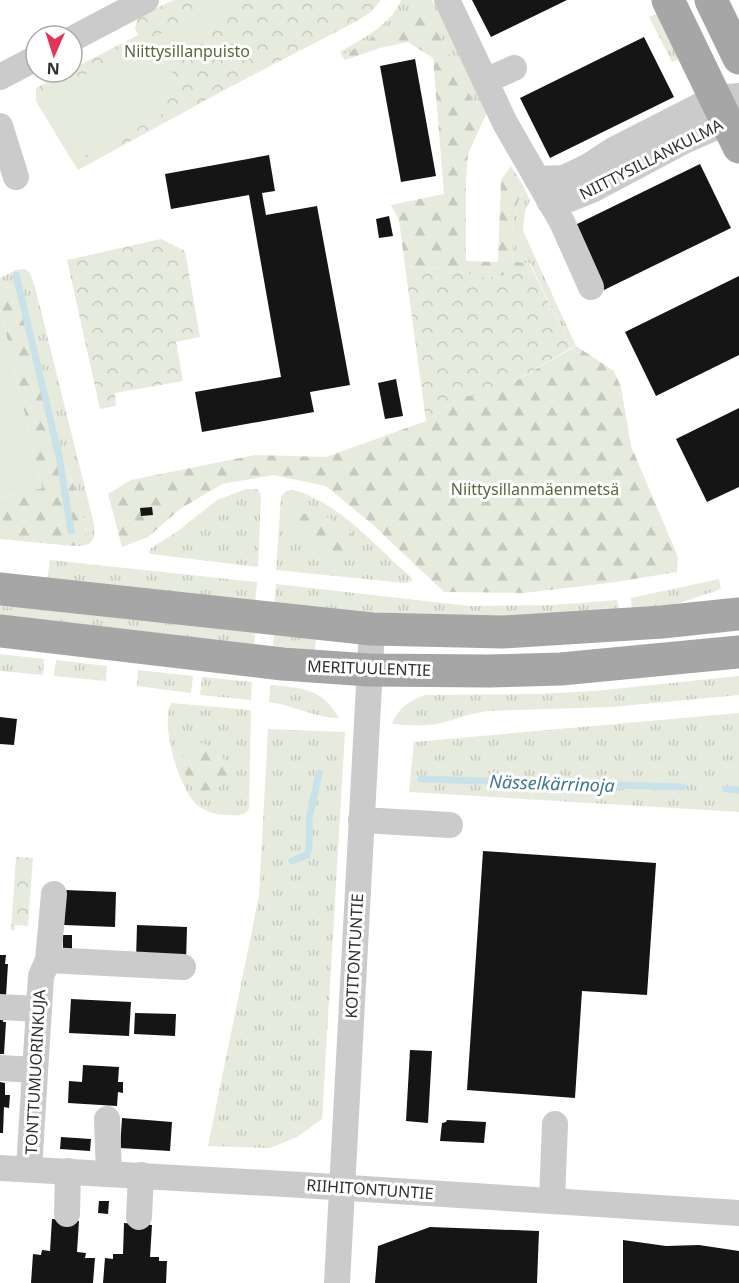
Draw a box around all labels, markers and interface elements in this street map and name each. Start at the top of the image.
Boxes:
north arrow [24,24,84,84]
park label: Niittysillanpuisto [124,40,250,62]
text: N [46,58,60,80]
street label: NIITTYSILLANKULMA [575,113,727,205]
park label: Niittysillanmäenmetsä [451,478,619,500]
street label: MERITUULENTIE [307,655,431,681]
water label: Nässelkärrinoja [489,769,615,797]
street label: KOTITONTUNTIE [340,893,368,1019]
street label: TONTTUMUORINKUJA [20,988,50,1155]
street label: RIIHITONTUNTIE [306,1174,434,1204]

